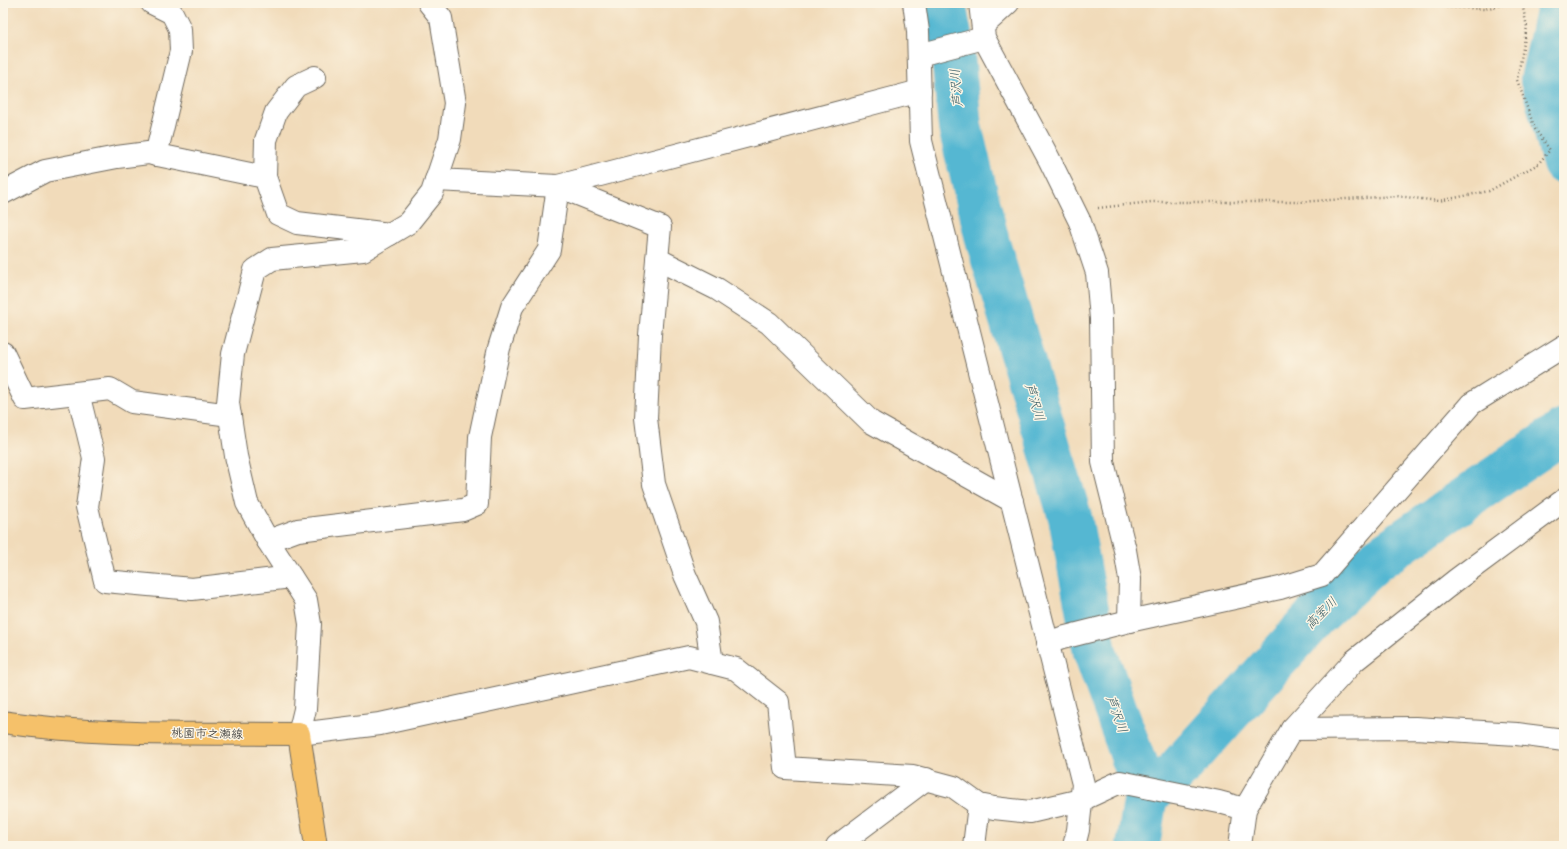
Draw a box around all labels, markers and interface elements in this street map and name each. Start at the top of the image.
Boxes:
water label: 芦沢川 [946,68,966,108]
water label: 芦沢川 [1021,381,1049,423]
water label: 高室川 [1301,593,1341,633]
water label: 芦沢川 [1102,693,1132,735]
street label: 桃園市之瀬線 [171,725,243,741]

